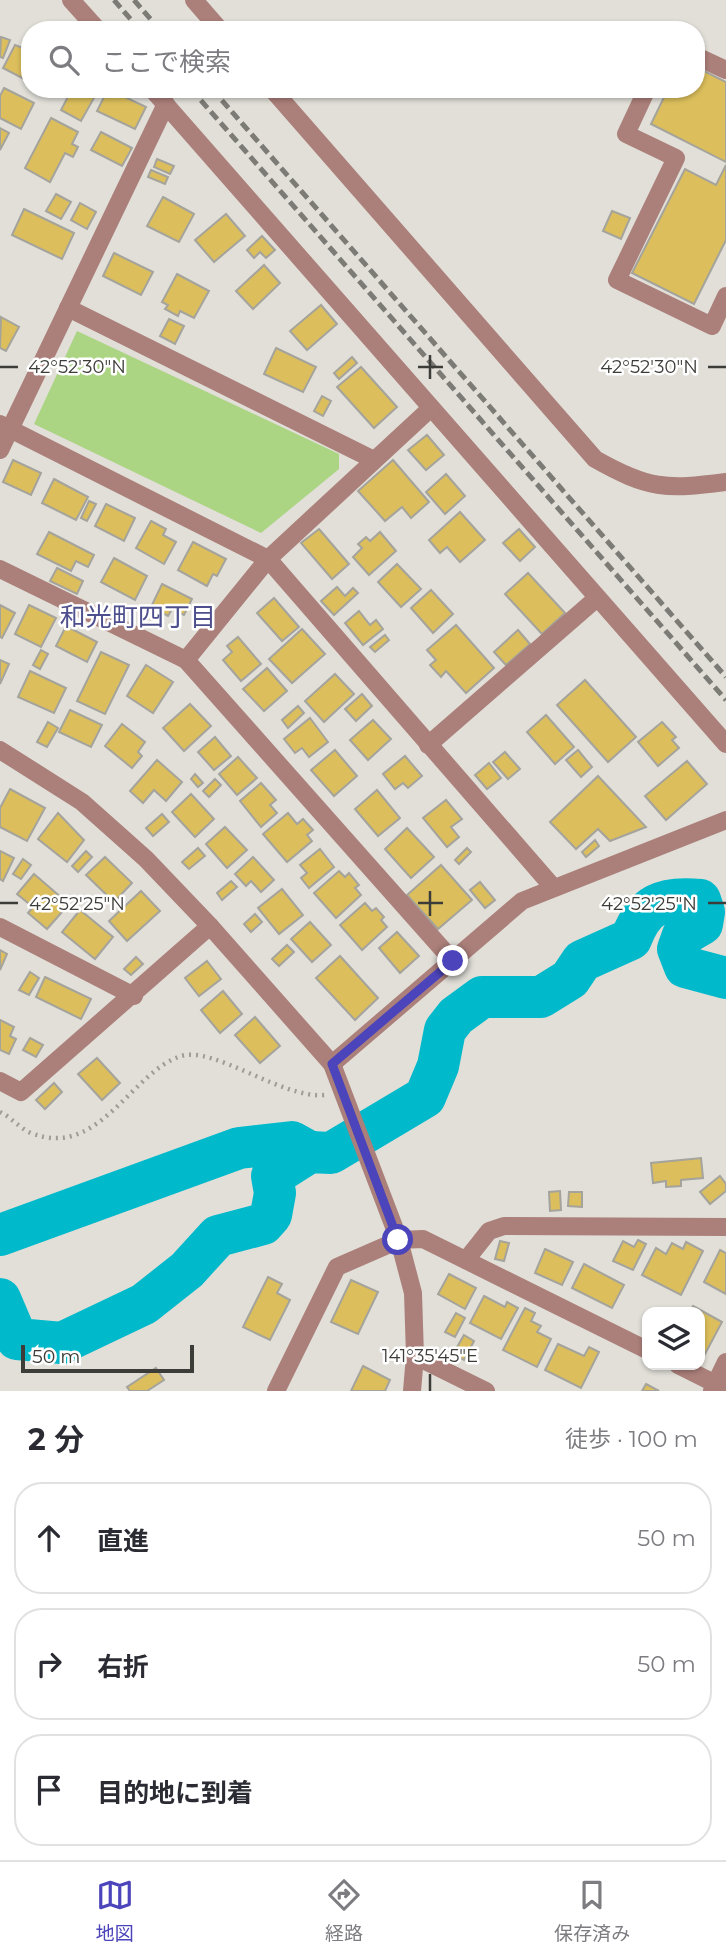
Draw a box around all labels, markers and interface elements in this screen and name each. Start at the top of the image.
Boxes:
search box [21,21,705,98]
icon: search [45,41,83,79]
text: ここで検索 [101,46,231,78]
text: 42°52'30"N [28,356,126,378]
text: 42°52'30"N [600,356,698,378]
district label: 和光町四丁目 [60,601,216,633]
text: 42°52'25"N [29,893,125,915]
text: 42°52'25"N [601,893,697,915]
route end [437,945,468,976]
route start [382,1224,413,1255]
map controls [642,1307,705,1370]
button: layers [642,1307,705,1370]
scale bar [21,1342,194,1374]
text: 50 m [32,1345,80,1368]
text: 141°35'45"E [382,1345,478,1367]
text: 2 分 [28,1421,84,1458]
text: 徒歩 · 100 m [565,1425,698,1453]
icon: ahead [30,1519,68,1557]
text: 50 m [637,1524,696,1552]
text: 直進 [97,1525,149,1557]
icon: right [30,1645,68,1683]
text: 50 m [637,1650,696,1678]
text: 右折 [97,1651,149,1683]
icon: arrive [30,1771,68,1809]
text: 目的地に到着 [97,1777,253,1809]
tab: 地図 [96,1876,134,1945]
tab: 経路 [325,1876,363,1945]
tab: 保存済み [554,1876,630,1945]

